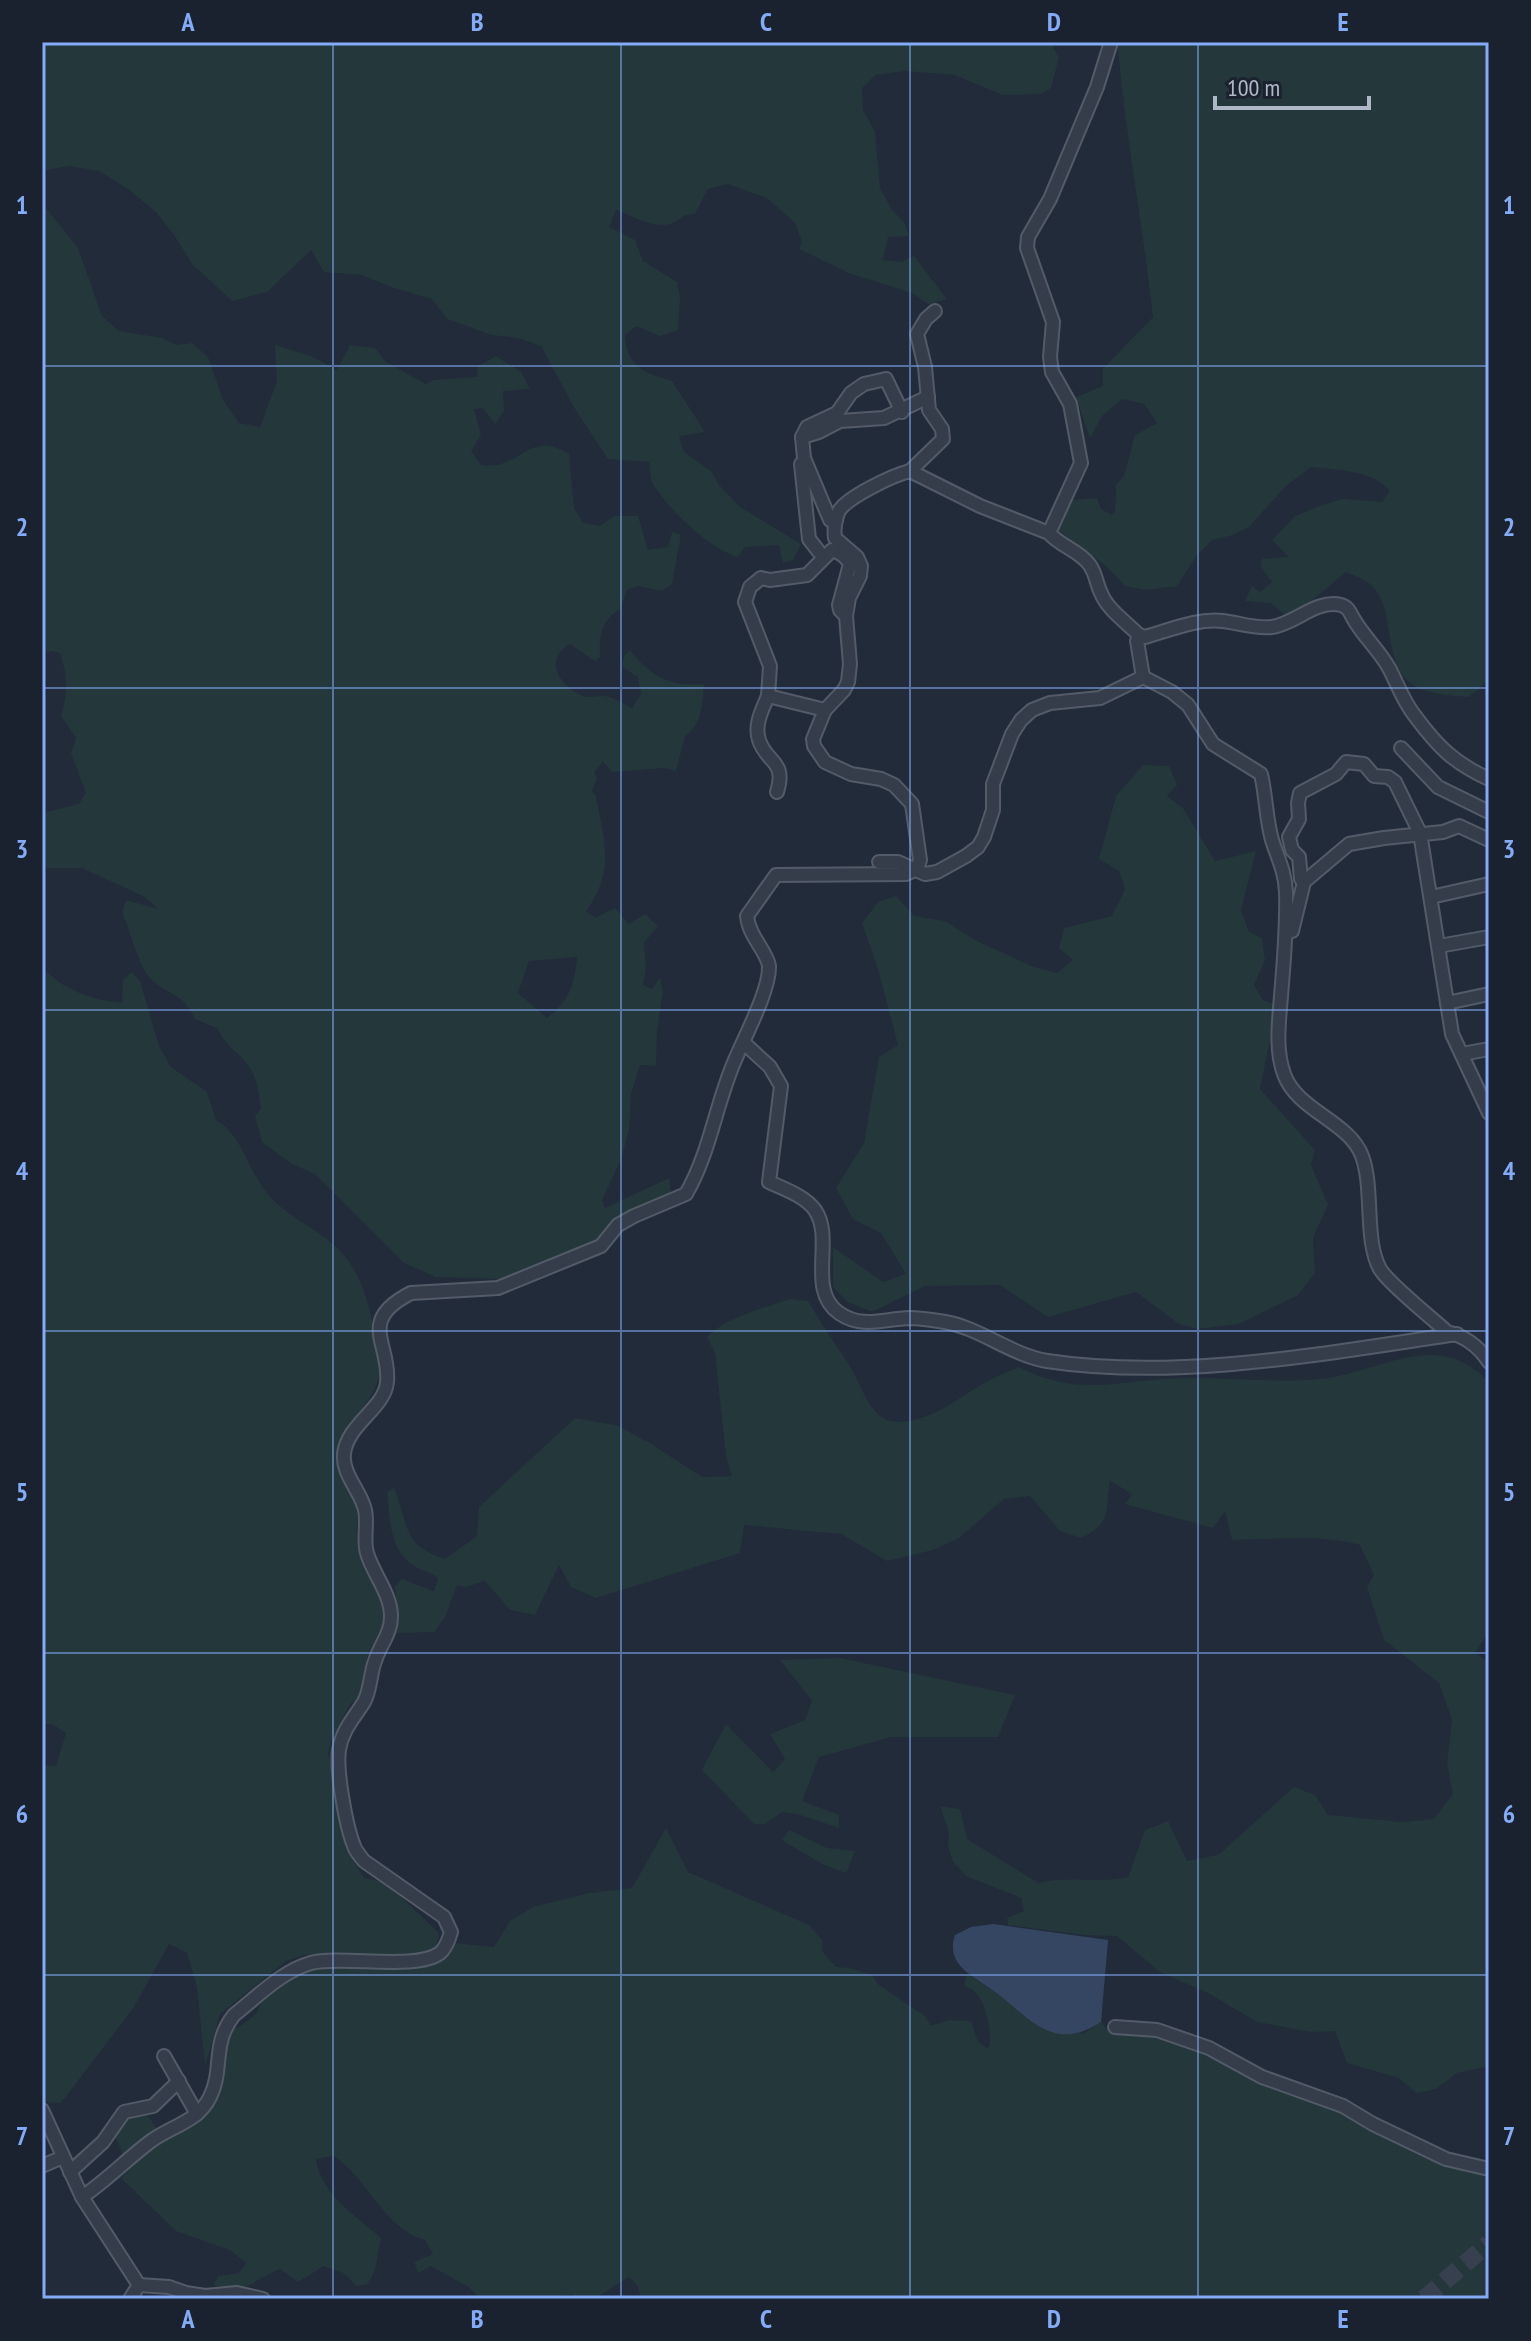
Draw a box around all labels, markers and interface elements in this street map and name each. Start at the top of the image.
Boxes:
text: A [180,5,195,38]
text: B [471,5,484,38]
text: C [760,5,772,38]
text: D [1047,5,1061,38]
text: E [1337,5,1349,38]
scale bar [1215,60,1369,110]
text: 100 m [1227,72,1280,103]
text: 1 [16,188,28,221]
text: 1 [1503,188,1515,221]
text: 2 [16,510,28,543]
text: 2 [1503,510,1515,543]
text: 3 [16,832,28,865]
text: 3 [1503,832,1515,865]
text: 4 [16,1154,29,1187]
text: 4 [1503,1154,1516,1187]
text: 5 [16,1475,28,1508]
text: 5 [1503,1475,1515,1508]
text: 6 [16,1797,28,1830]
text: 6 [1503,1797,1515,1830]
text: 7 [16,2119,28,2152]
text: 7 [1503,2119,1515,2152]
text: A [180,2302,195,2335]
text: B [471,2302,484,2335]
text: C [760,2302,772,2335]
text: D [1047,2302,1061,2335]
text: E [1337,2302,1349,2335]

